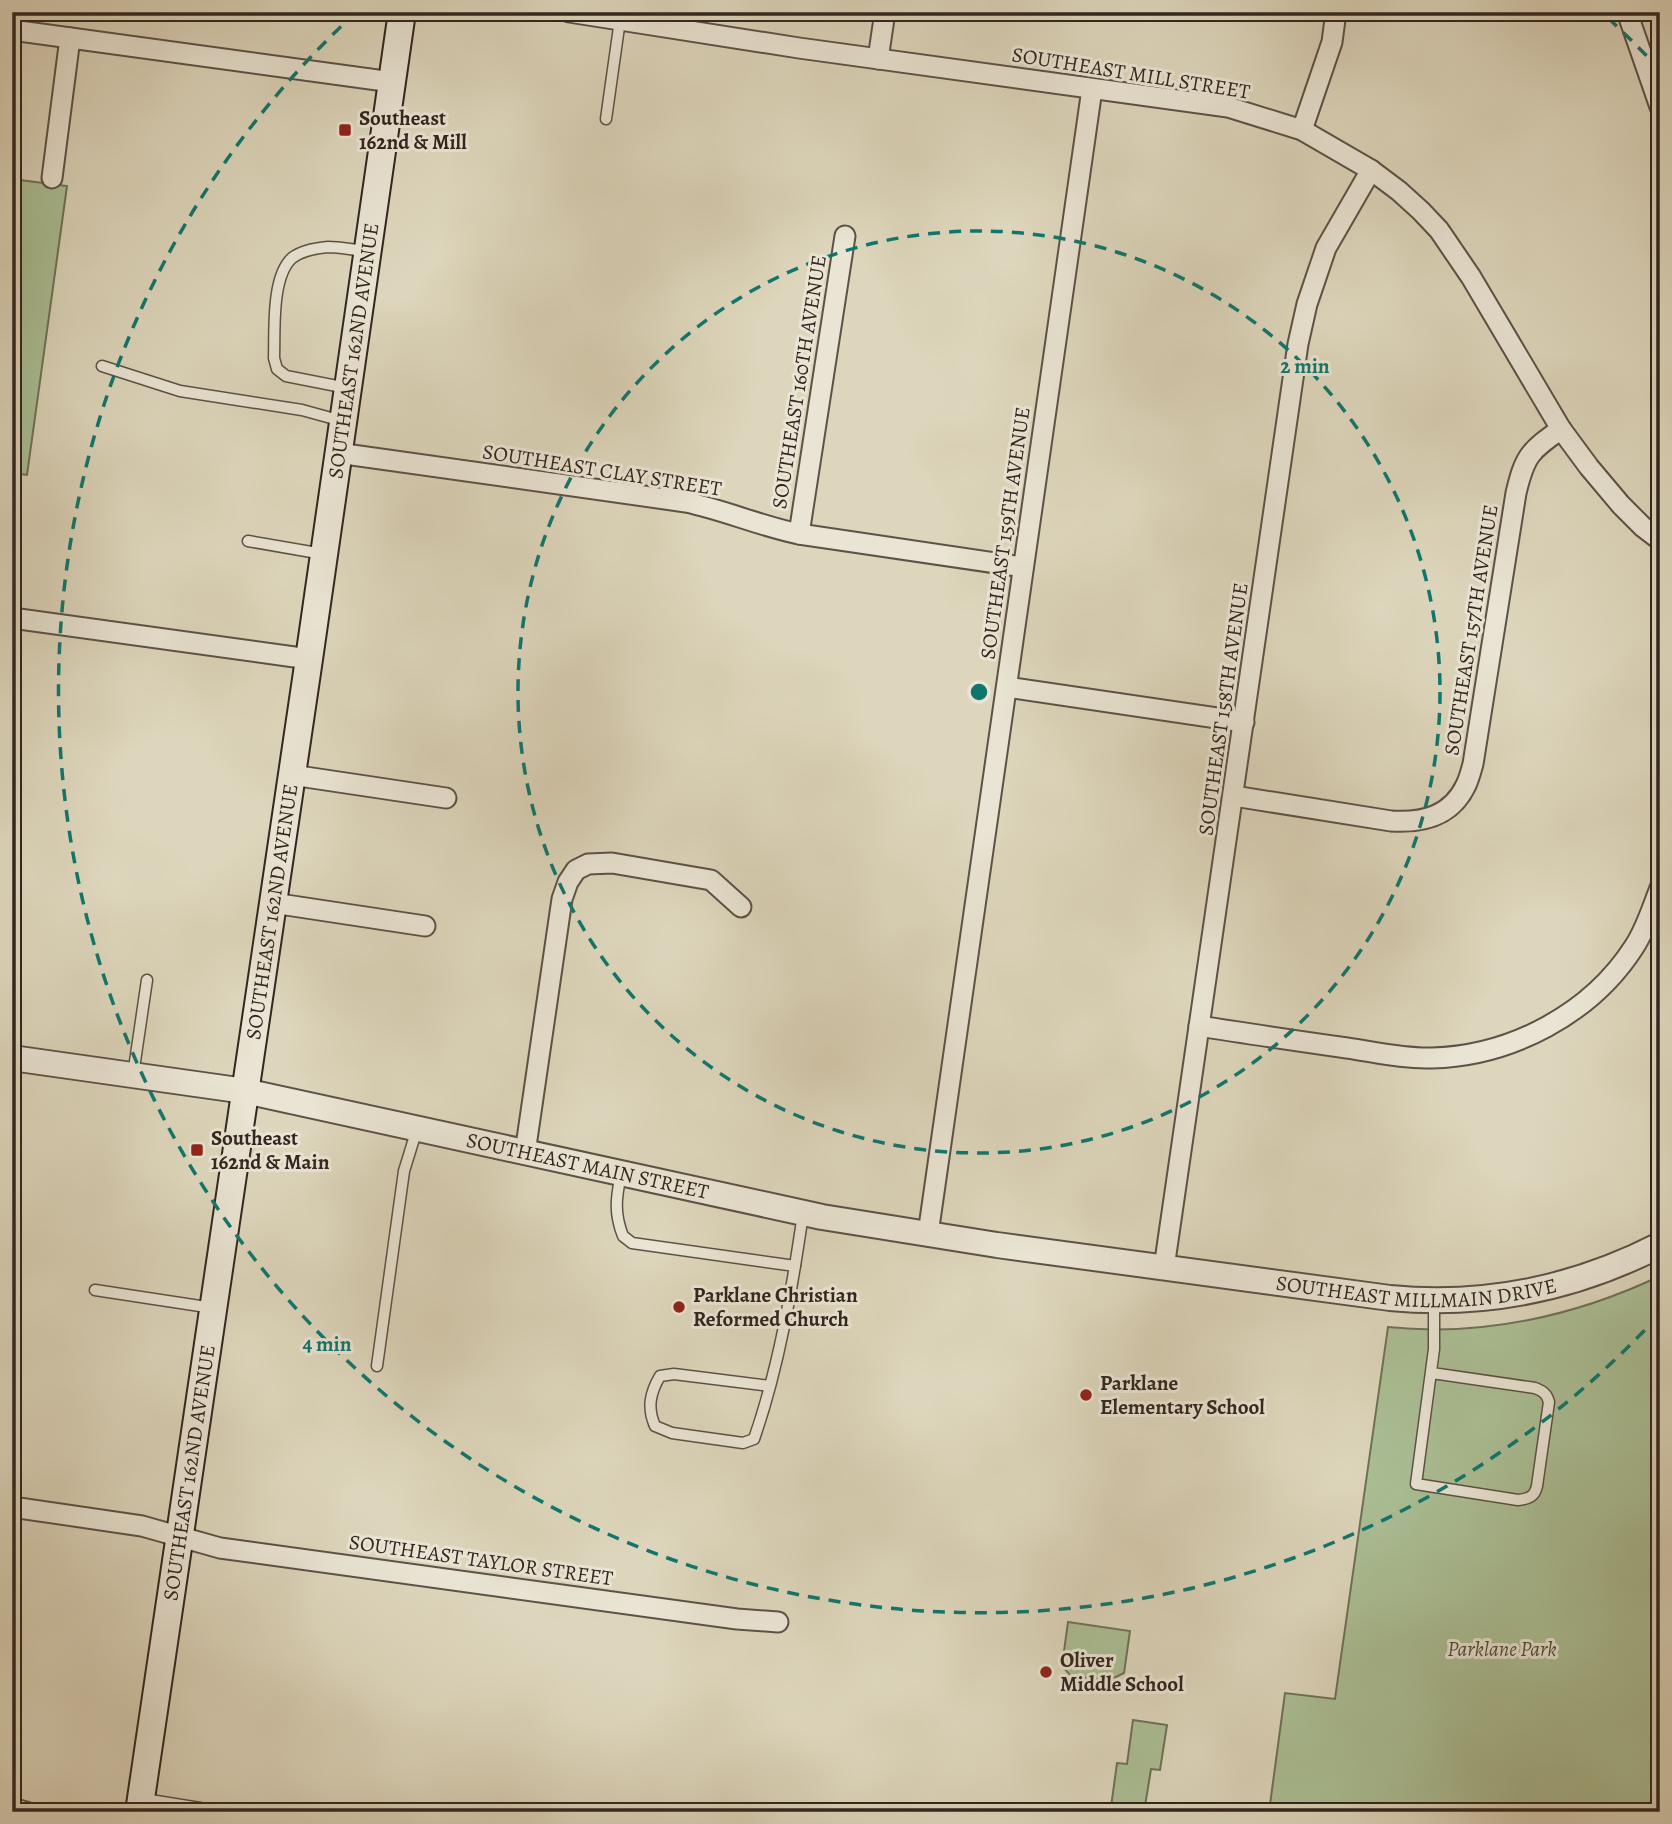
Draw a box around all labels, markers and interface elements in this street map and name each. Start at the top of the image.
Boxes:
street label: SOUTHEAST MILL STREET [1010,40,1253,106]
place label: Southeast 162nd & Mill [359,104,467,156]
marker: Southeast 162nd & Mill [337,122,353,138]
street label: SOUTHEAST 162ND AVENUE [321,221,386,480]
street label: SOUTHEAST 160TH AVENUE [765,253,833,511]
text: 2 min [1280,352,1330,380]
street label: SOUTHEAST 159TH AVENUE [973,405,1037,661]
street label: SOUTHEAST CLAY STREET [480,437,724,503]
street label: SOUTHEAST 157TH AVENUE [1437,503,1505,757]
street label: SOUTHEAST 158TH AVENUE [1191,581,1255,837]
centre of rings [967,680,991,704]
street label: SOUTHEAST 162ND AVENUE [239,782,304,1041]
place label: Southeast 162nd & Main [211,1124,330,1176]
street label: SOUTHEAST MAIN STREET [464,1126,712,1206]
marker: Southeast 162nd & Main [189,1142,205,1158]
street label: SOUTHEAST MILLMAIN DRIVE [1274,1269,1560,1314]
place label: Parklane Christian Reformed Church [693,1281,858,1333]
marker: Parklane Christian Reformed Church [671,1299,687,1315]
text: 4 min [302,1330,352,1358]
street label: SOUTHEAST 162ND AVENUE [156,1343,222,1602]
place label: Parklane Elementary School [1100,1369,1265,1421]
marker: Parklane Elementary School [1078,1387,1094,1403]
street label: SOUTHEAST TAYLOR STREET [347,1528,615,1592]
park label: Parklane Park [1447,1635,1557,1663]
place label: Oliver Middle School [1060,1646,1184,1698]
marker: Oliver Middle School [1038,1664,1054,1680]

